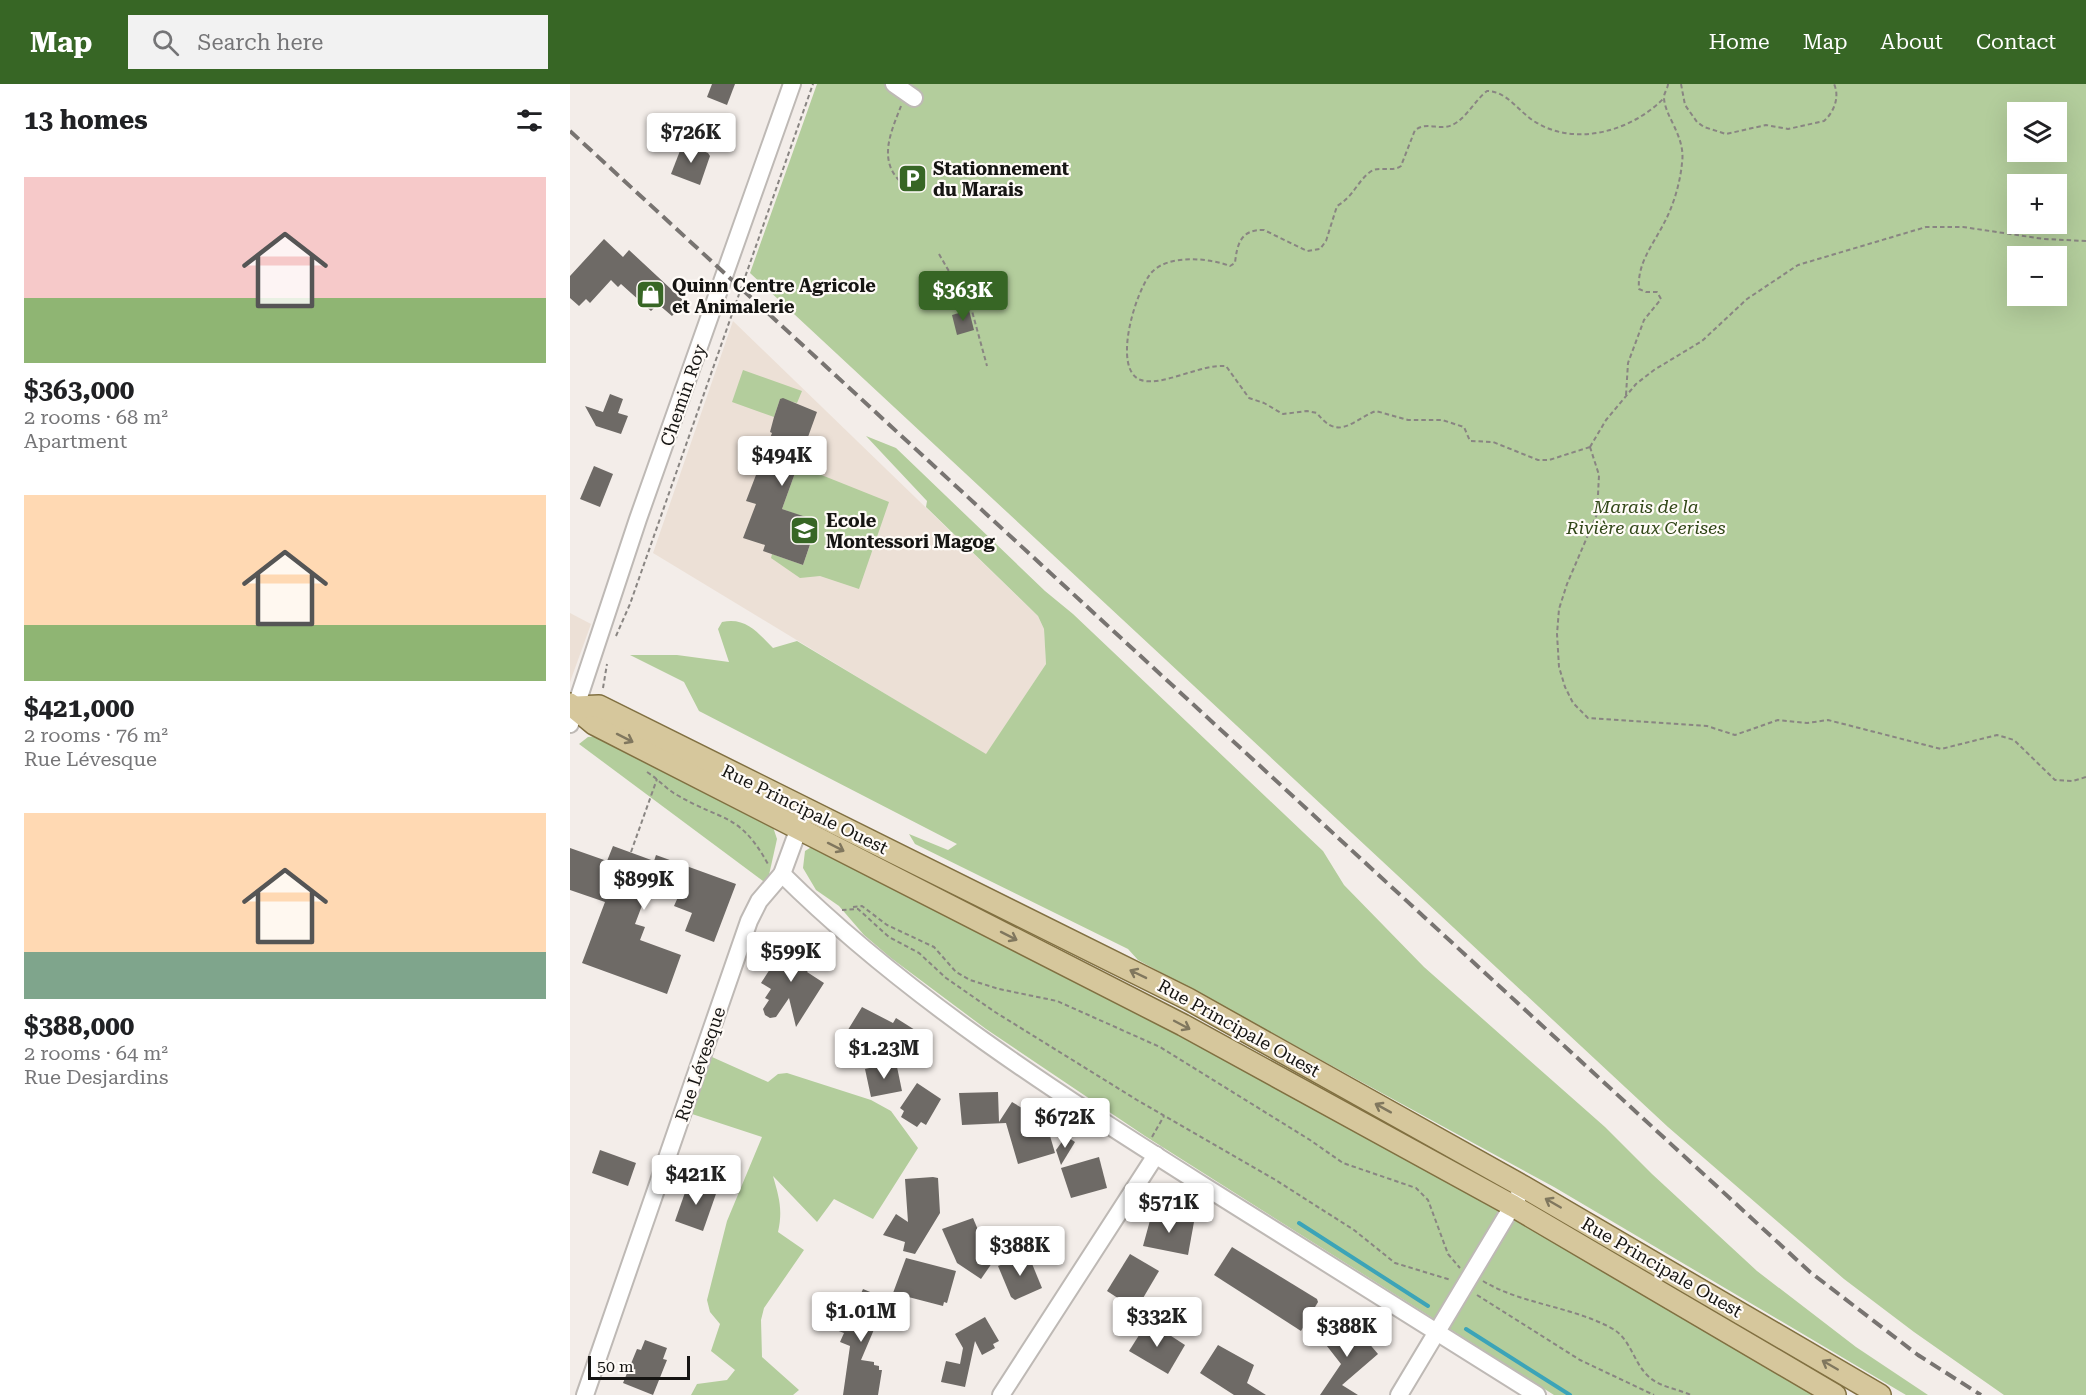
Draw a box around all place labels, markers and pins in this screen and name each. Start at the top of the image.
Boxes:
pin: $726K [649,113,733,164]
place label: Stationnement du Marais [933,158,1069,200]
parking icon: Stationnement du Marais [896,162,928,194]
pin: $363K [921,271,1005,322]
place label: Quinn Centre Agricole et Animalerie [672,275,876,317]
shop icon: Quinn Centre Agricole et Animalerie [635,279,667,311]
pin: $494K [740,436,824,487]
place label: Ecole Montessori Magog [826,510,996,552]
school or university icon: Ecole Montessori Magog [789,514,821,546]
pin: $899K [602,860,686,911]
pin: $599K [749,932,833,983]
pin: $1.23M [835,1029,933,1080]
pin: $672K [1023,1098,1107,1149]
pin: $421K [654,1155,738,1206]
pin: $571K [1127,1183,1211,1234]
pin: $388K [978,1226,1062,1277]
pin: $1.01M [812,1292,910,1343]
pin: $332K [1115,1297,1199,1348]
pin: $388K [1305,1307,1389,1358]

